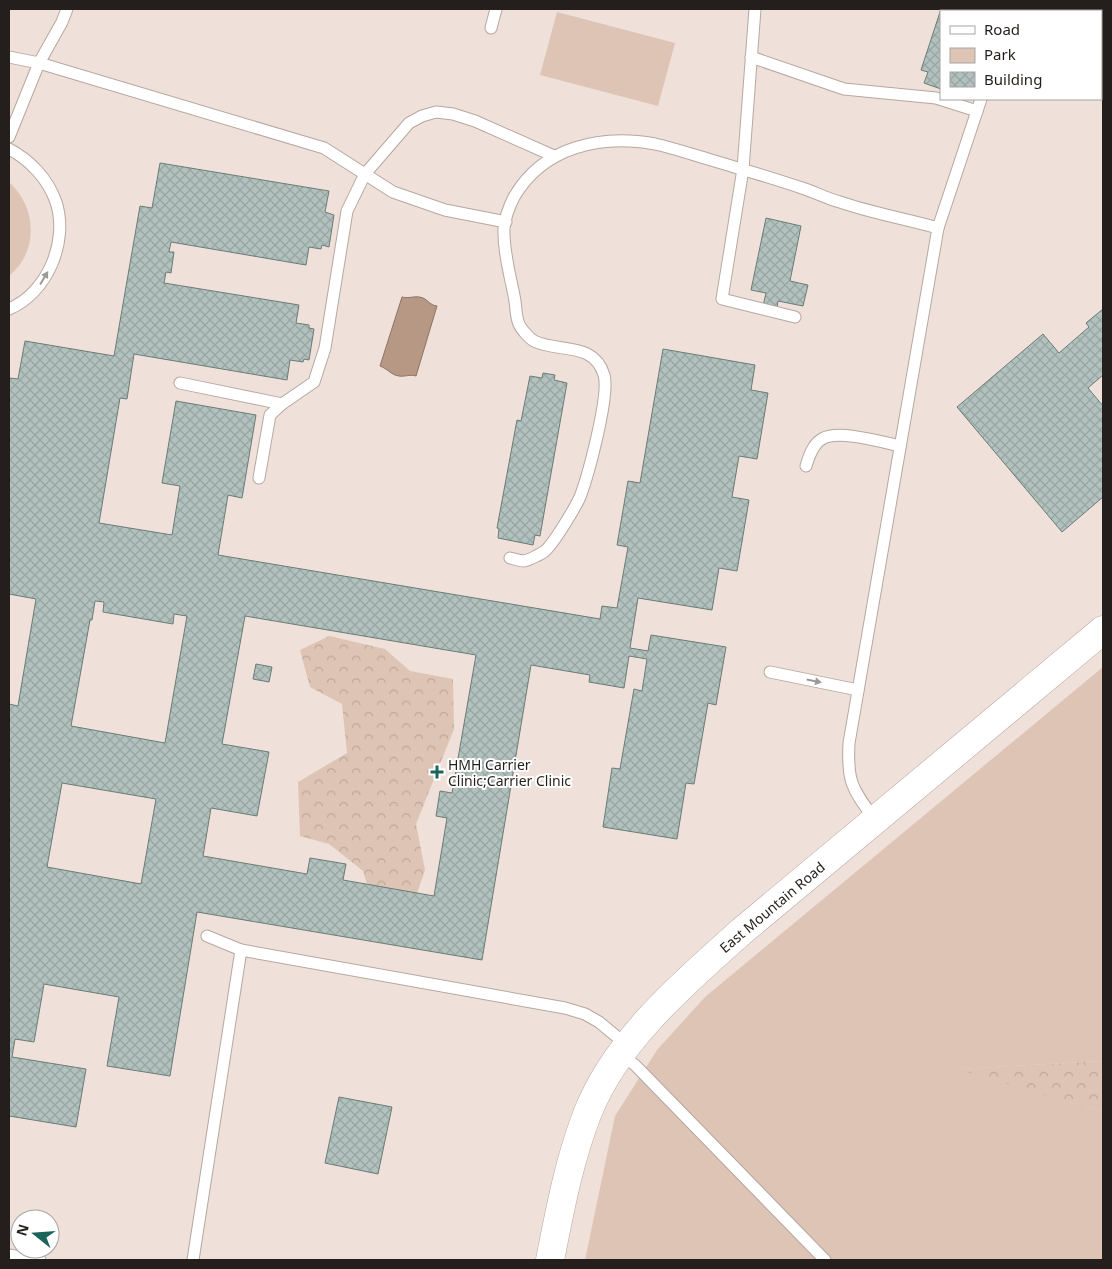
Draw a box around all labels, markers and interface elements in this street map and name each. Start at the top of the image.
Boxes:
legend [940,10,1102,100]
text: Road [984,19,1020,39]
text: Park [984,44,1016,64]
text: Building [984,69,1042,89]
one-way arrow [40,271,49,284]
one-way arrow [807,677,822,685]
place label: HMH Carrier Clinic;Carrier Clinic [448,755,571,790]
marker: HMH Carrier Clinic;Carrier Clinic [430,765,444,779]
street label: East Mountain Road [715,857,829,957]
north arrow [10,1209,60,1259]
text: N [11,1222,33,1238]

